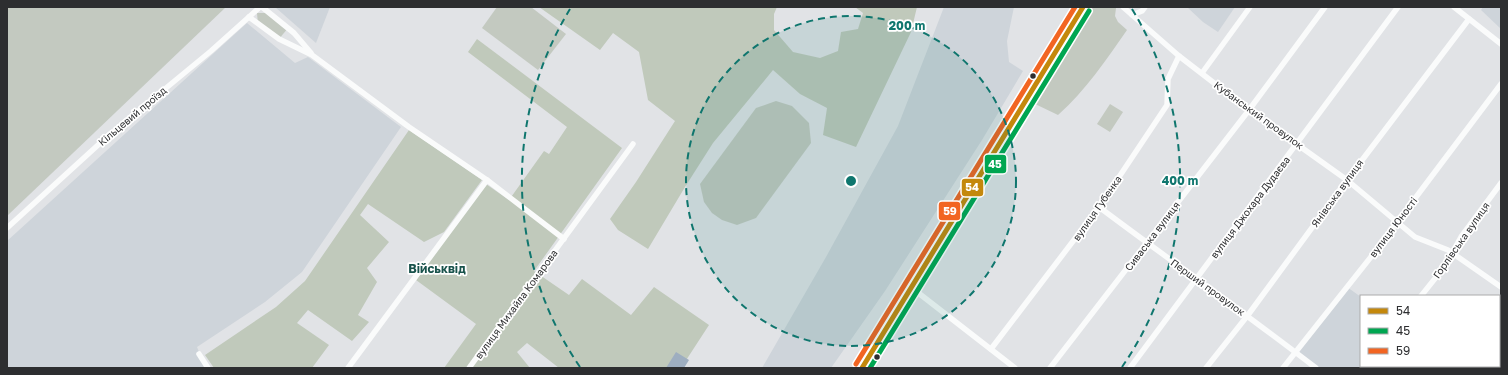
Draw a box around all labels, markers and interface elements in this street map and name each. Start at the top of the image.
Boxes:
text: 200 m [889,18,925,33]
unlabelled marker [1028,71,1038,81]
street label: Кубанський провулок [1212,79,1306,152]
street label: Кільцевий проїзд [95,84,169,148]
line badge: 45 [984,154,1007,174]
street label: вулиця Джохара Дудаєва [1208,154,1292,260]
text: 45 [988,157,1002,170]
street label: Янівська вулиця [1308,157,1366,229]
street label: вулиця Губенка [1070,173,1124,243]
text: 400 m [1162,173,1198,188]
centre of rings [844,174,858,188]
line badge: 54 [961,178,984,197]
text: 54 [965,180,979,193]
street label: вулиця Юності [1367,195,1419,259]
street label: Сиваська вулиця [1122,199,1182,273]
street label: Горлівська вулиця [1430,200,1492,280]
line badge: 59 [938,201,961,221]
text: 59 [943,204,957,217]
street label: вулиця Михайла Комарова [472,247,560,361]
street label: Перший провулок [1169,256,1248,318]
district label: Військвід [408,261,466,276]
legend [1360,295,1500,367]
text: 54 [1396,303,1410,318]
text: 45 [1396,323,1410,338]
text: 59 [1396,343,1410,358]
unlabelled marker [872,352,882,362]

